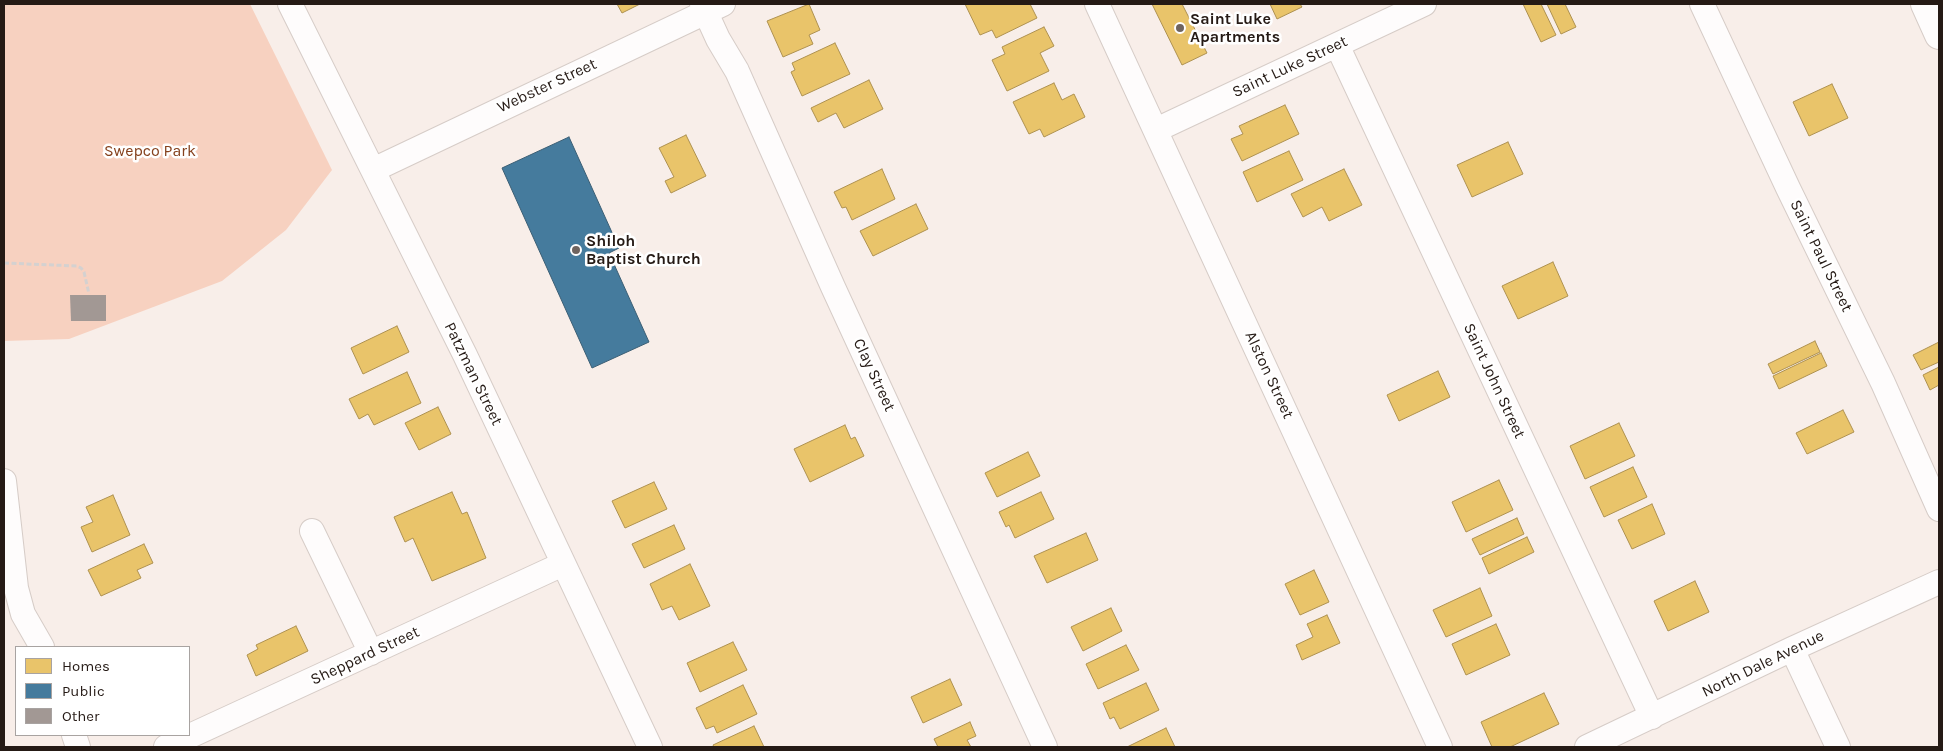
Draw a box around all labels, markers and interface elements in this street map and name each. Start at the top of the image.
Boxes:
place label: Saint Luke Apartments [1190,9,1280,47]
marker: Saint Luke Apartments [1174,22,1186,34]
street label: Saint Luke Street [1229,32,1351,102]
street label: Webster Street [494,55,600,117]
park label: Swepco Park [104,141,196,161]
street label: Saint Paul Street [1786,197,1856,315]
place label: Shiloh Baptist Church [586,231,701,269]
marker: Shiloh Baptist Church [570,244,582,256]
street label: Patzman Street [440,319,506,429]
street label: Saint John Street [1459,320,1529,442]
street label: Alston Street [1240,328,1298,422]
street label: Clay Street [849,335,899,415]
street label: Sheppard Street [307,622,423,690]
street label: North Dale Avenue [1699,626,1827,702]
legend [15,646,190,736]
text: Homes [62,657,110,675]
text: Public [62,682,105,700]
text: Other [62,707,100,725]

